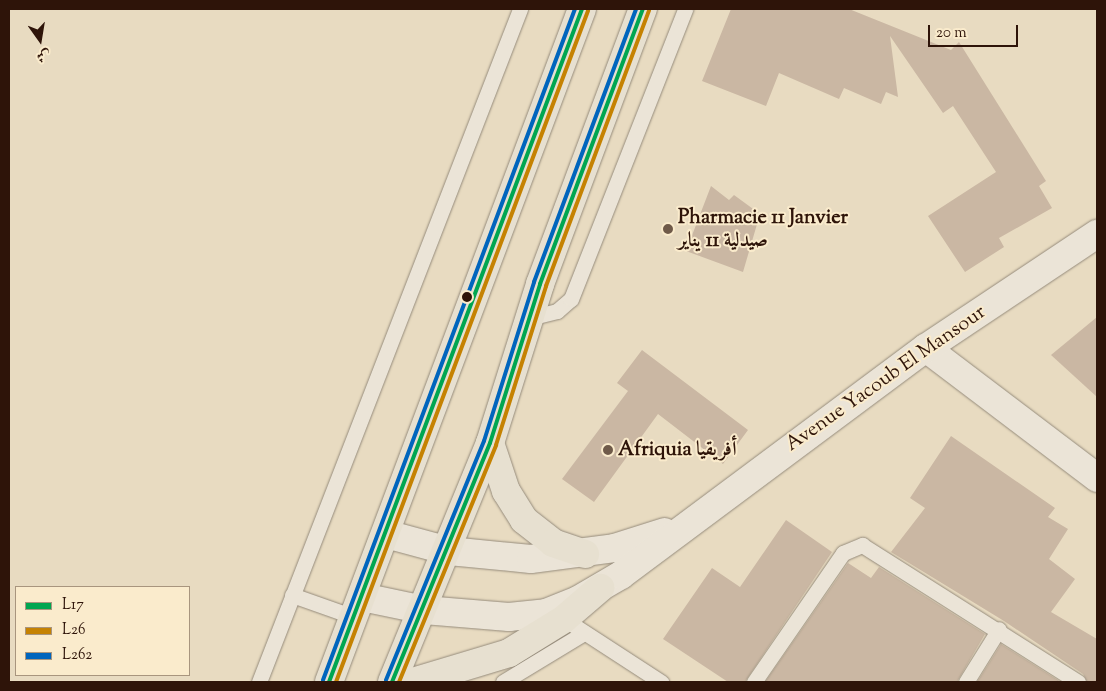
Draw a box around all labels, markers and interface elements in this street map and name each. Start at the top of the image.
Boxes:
north arrow [15,15,65,65]
scale bar [931,15,1021,47]
text: 20 m [936,23,967,44]
text: ش [34,43,52,66]
place label: Pharmacie 11 Janvier صيدلية 11 يناير [678,206,848,253]
marker: Pharmacie 11 Janvier صيدلية 11 يناير [662,223,674,235]
unlabelled marker [462,292,472,302]
street label: Avenue Yacoub El Mansour [781,301,991,457]
place label: Afriquia أفريقيا [618,438,737,462]
marker: Afriquia أفريقيا [602,444,614,456]
legend [15,586,190,676]
text: L17 [62,595,84,616]
text: L26 [62,620,86,641]
text: L262 [62,645,92,666]

